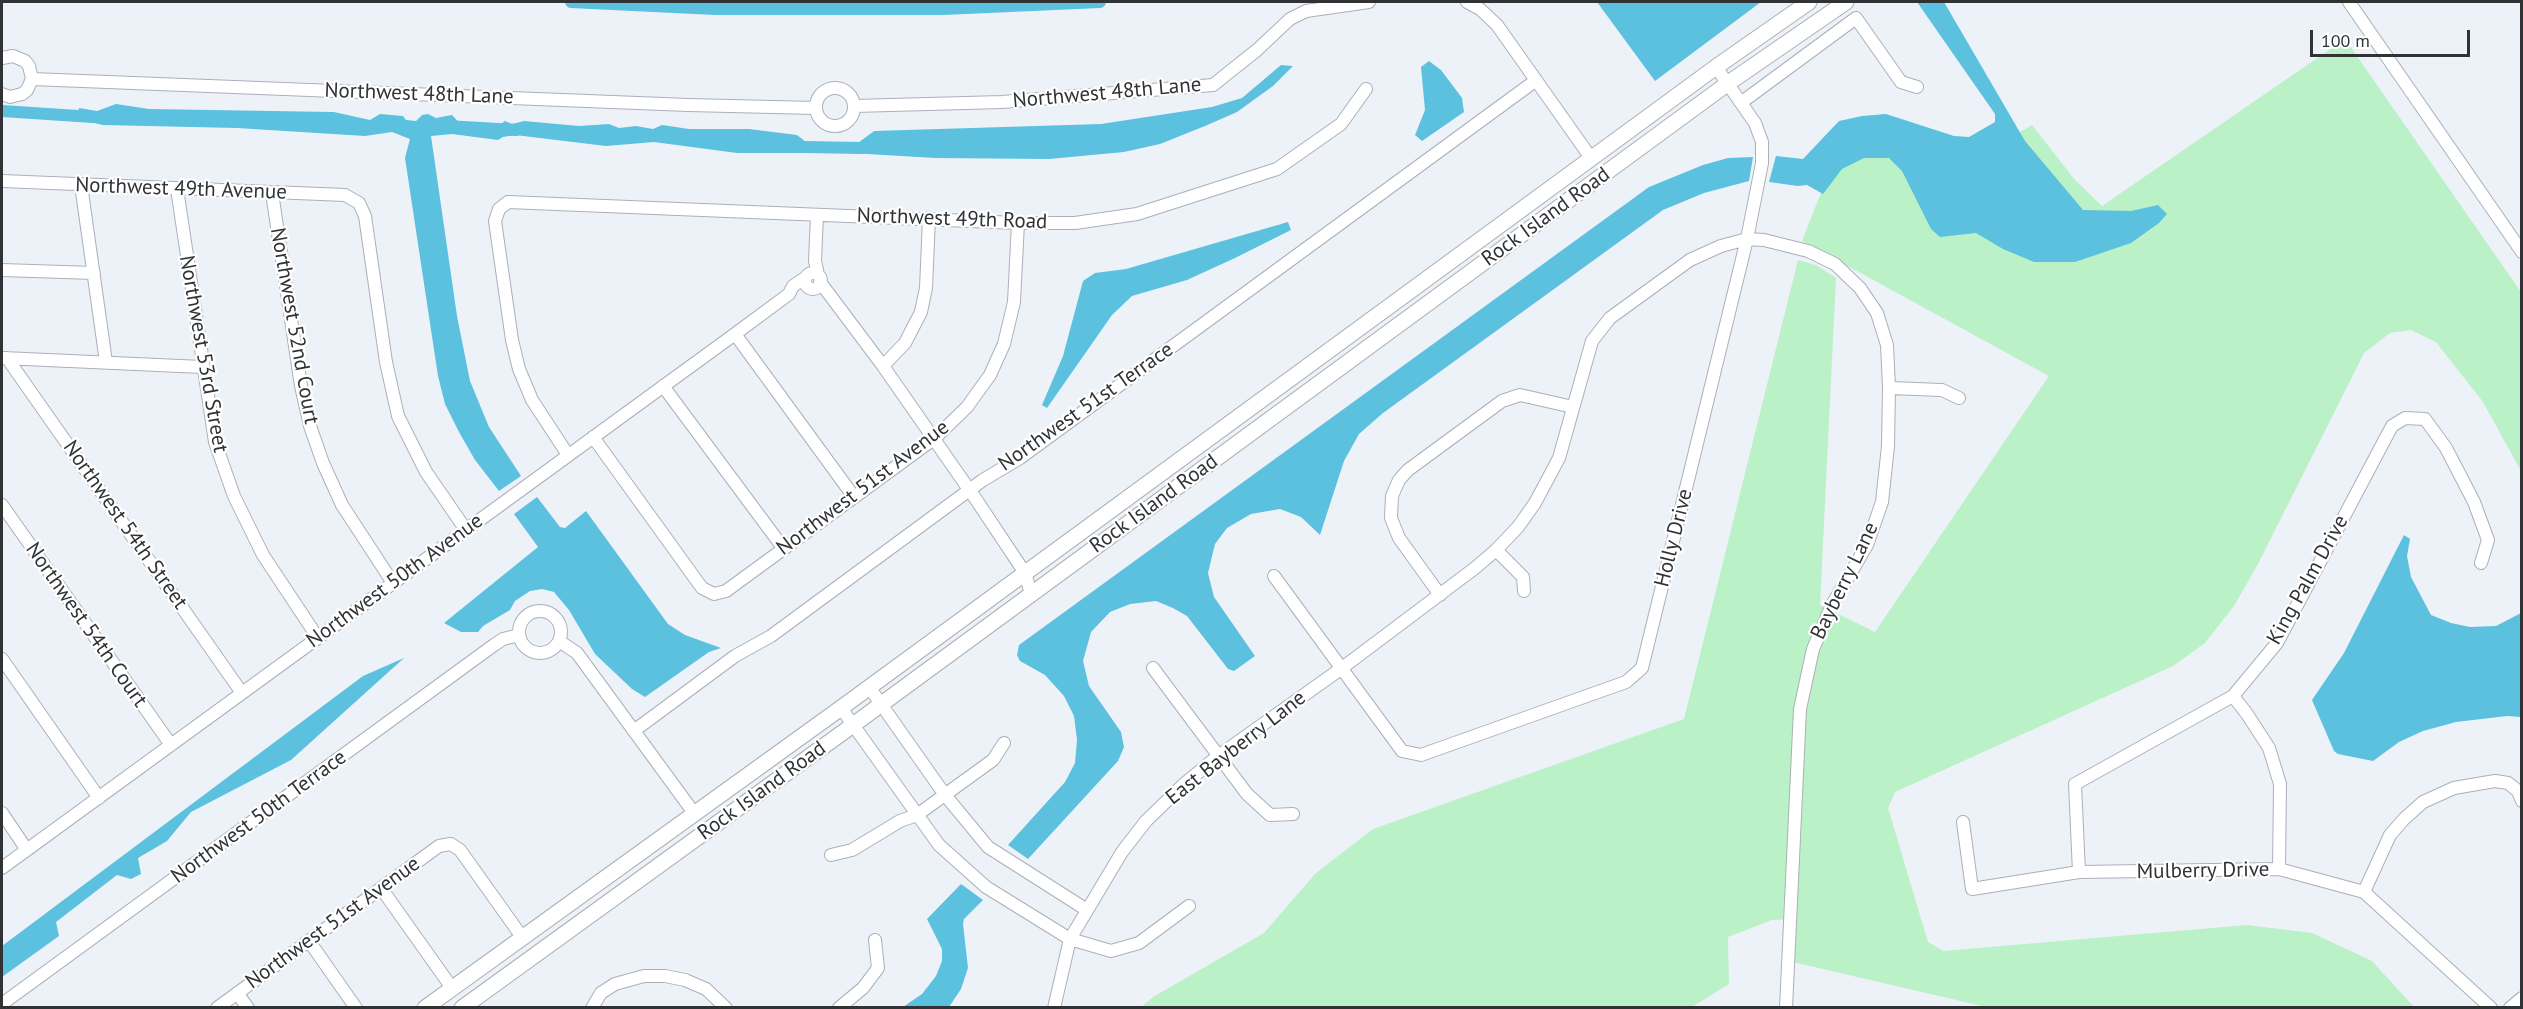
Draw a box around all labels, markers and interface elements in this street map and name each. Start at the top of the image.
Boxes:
scale bar [2313,18,2474,56]
text: 100 m [2321,29,2370,52]
street label: Northwest 48th Lane [1012,72,1202,114]
street label: Northwest 48th Lane [324,78,514,110]
street label: Rock Island Road [1477,162,1615,272]
street label: Northwest 49th Avenue [75,173,287,205]
street label: Northwest 49th Road [856,203,1048,235]
street label: Northwest 52nd Court [264,226,324,426]
street label: Northwest 53rd Street [173,253,233,455]
street label: Northwest 51st Terrace [994,337,1178,477]
street label: Northwest 51st Avenue [772,415,954,561]
street label: Northwest 54th Street [57,436,193,614]
street label: Rock Island Road [1085,449,1223,559]
street label: Holly Drive [1650,486,1698,590]
street label: Northwest 50th Avenue [302,509,488,653]
street label: King Palm Drive [2262,511,2354,649]
street label: Bayberry Lane [1806,518,1884,644]
street label: Northwest 54th Court [20,538,152,712]
street label: East Bayberry Lane [1161,686,1311,810]
street label: Rock Island Road [693,736,831,846]
street label: Northwest 50th Terrace [167,745,351,889]
street label: Northwest 51st Avenue [241,851,425,995]
street label: Mulberry Drive [2136,857,2270,885]

